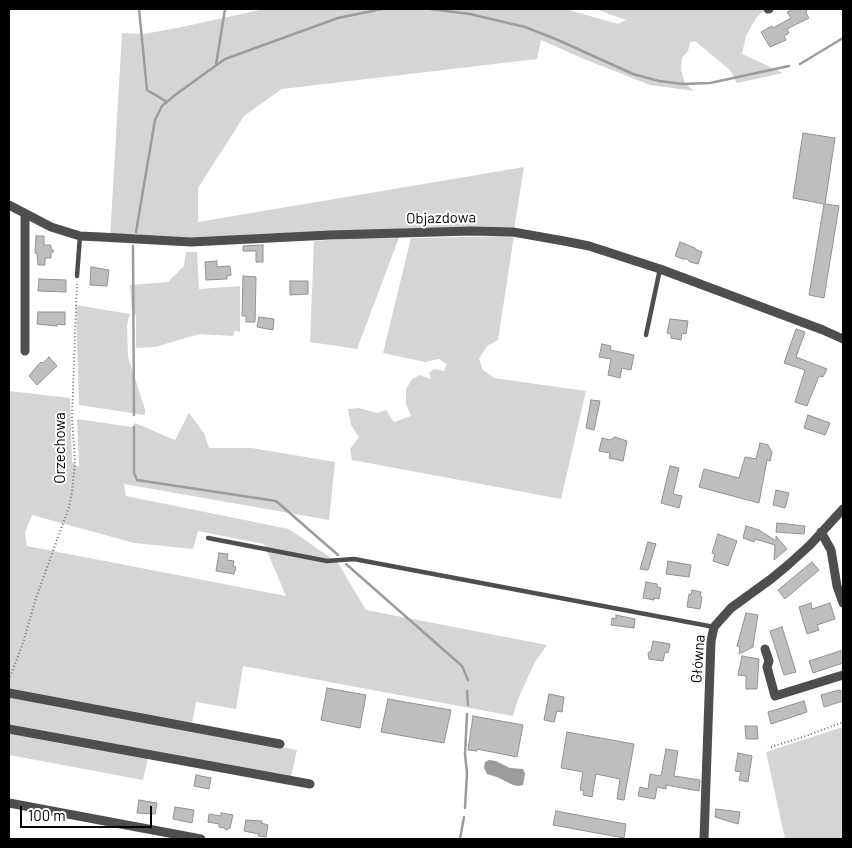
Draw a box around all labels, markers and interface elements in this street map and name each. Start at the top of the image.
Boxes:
street label: Objazdowa [406,208,476,228]
street label: Orzechowa [51,412,69,484]
street label: Główna [687,634,709,684]
scale bar [22,796,155,828]
text: 100 m [28,806,66,824]

